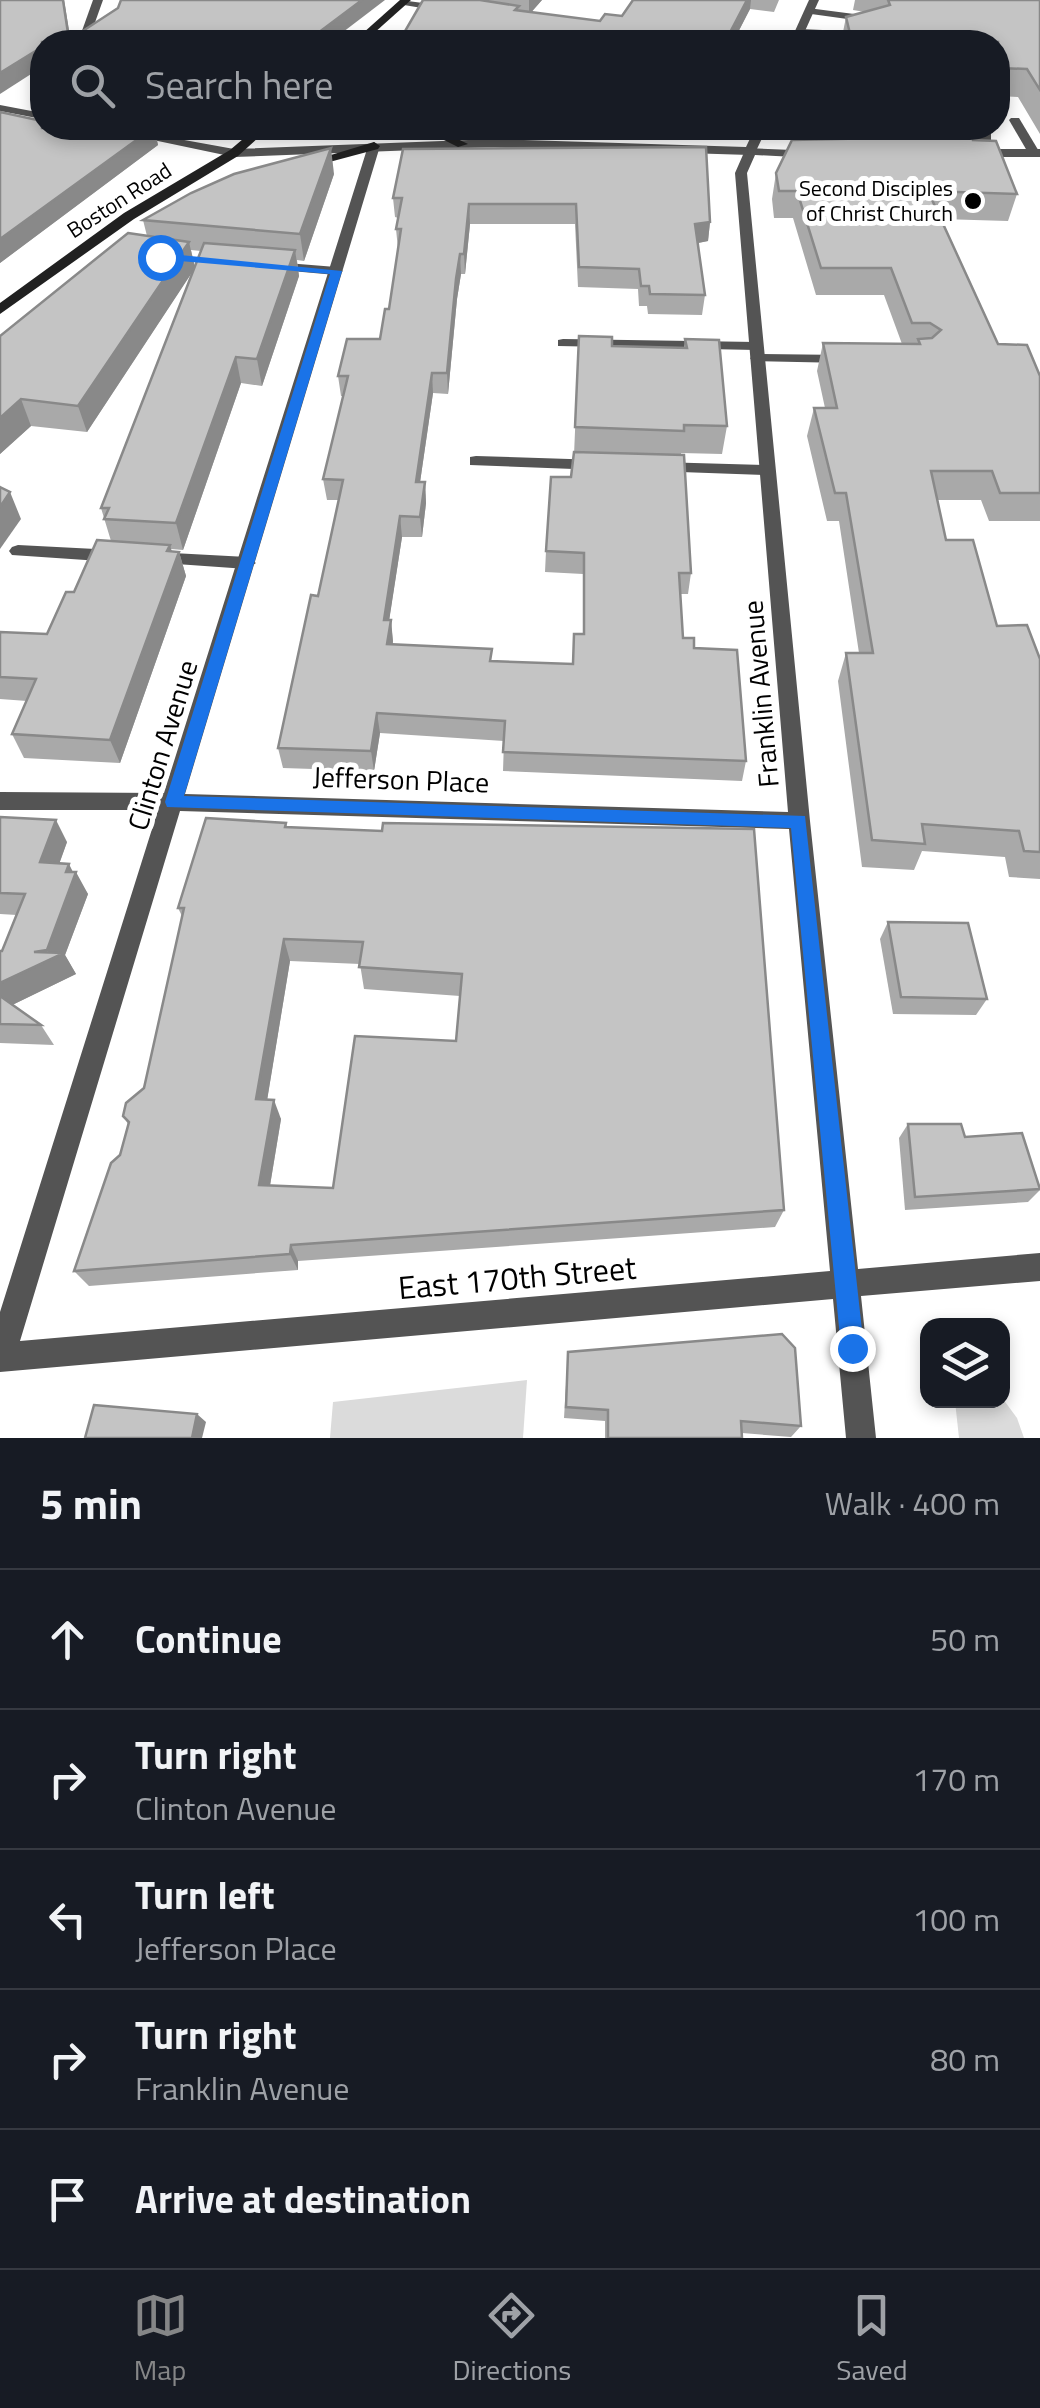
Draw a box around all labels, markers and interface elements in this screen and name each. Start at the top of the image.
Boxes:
search box [30,30,1010,140]
text: Search here [145,56,333,114]
icon: search [65,58,120,113]
street label: Boston Road [60,153,178,247]
place label: Second Disciples of Christ Church [799,171,953,230]
marker: Second Disciples of Christ Church [962,190,984,212]
route start [138,235,184,281]
street label: Franklin Avenue [730,599,790,789]
street label: Clinton Avenue [116,654,208,836]
street label: Jefferson Place [312,754,490,804]
street label: East 170th Street [396,1243,638,1311]
map controls [920,1318,1010,1408]
button: layers [920,1318,1010,1408]
route end [830,1326,876,1372]
text: 5 min [40,1471,142,1535]
text: Walk · 400 m [825,1479,1000,1527]
text: Continue [135,1610,282,1668]
icon: ahead [40,1612,95,1667]
text: 50 m [930,1615,1000,1663]
text: Turn right [135,1726,297,1784]
icon: right [40,1752,95,1807]
text: 170 m [912,1755,1000,1803]
text: Clinton Avenue [135,1784,336,1832]
text: Turn left [135,1866,275,1924]
icon: left [40,1892,95,1947]
text: 100 m [912,1895,1000,1943]
text: Jefferson Place [135,1924,337,1972]
text: Turn right [135,2006,297,2064]
icon: right [40,2032,95,2087]
text: 80 m [930,2035,1000,2083]
text: Franklin Avenue [135,2064,350,2112]
text: Arrive at destination [135,2170,471,2228]
icon: arrive [40,2172,95,2227]
tab: Map [133,2288,188,2391]
tab: Directions [453,2288,571,2391]
tab: Saved [836,2288,907,2391]

